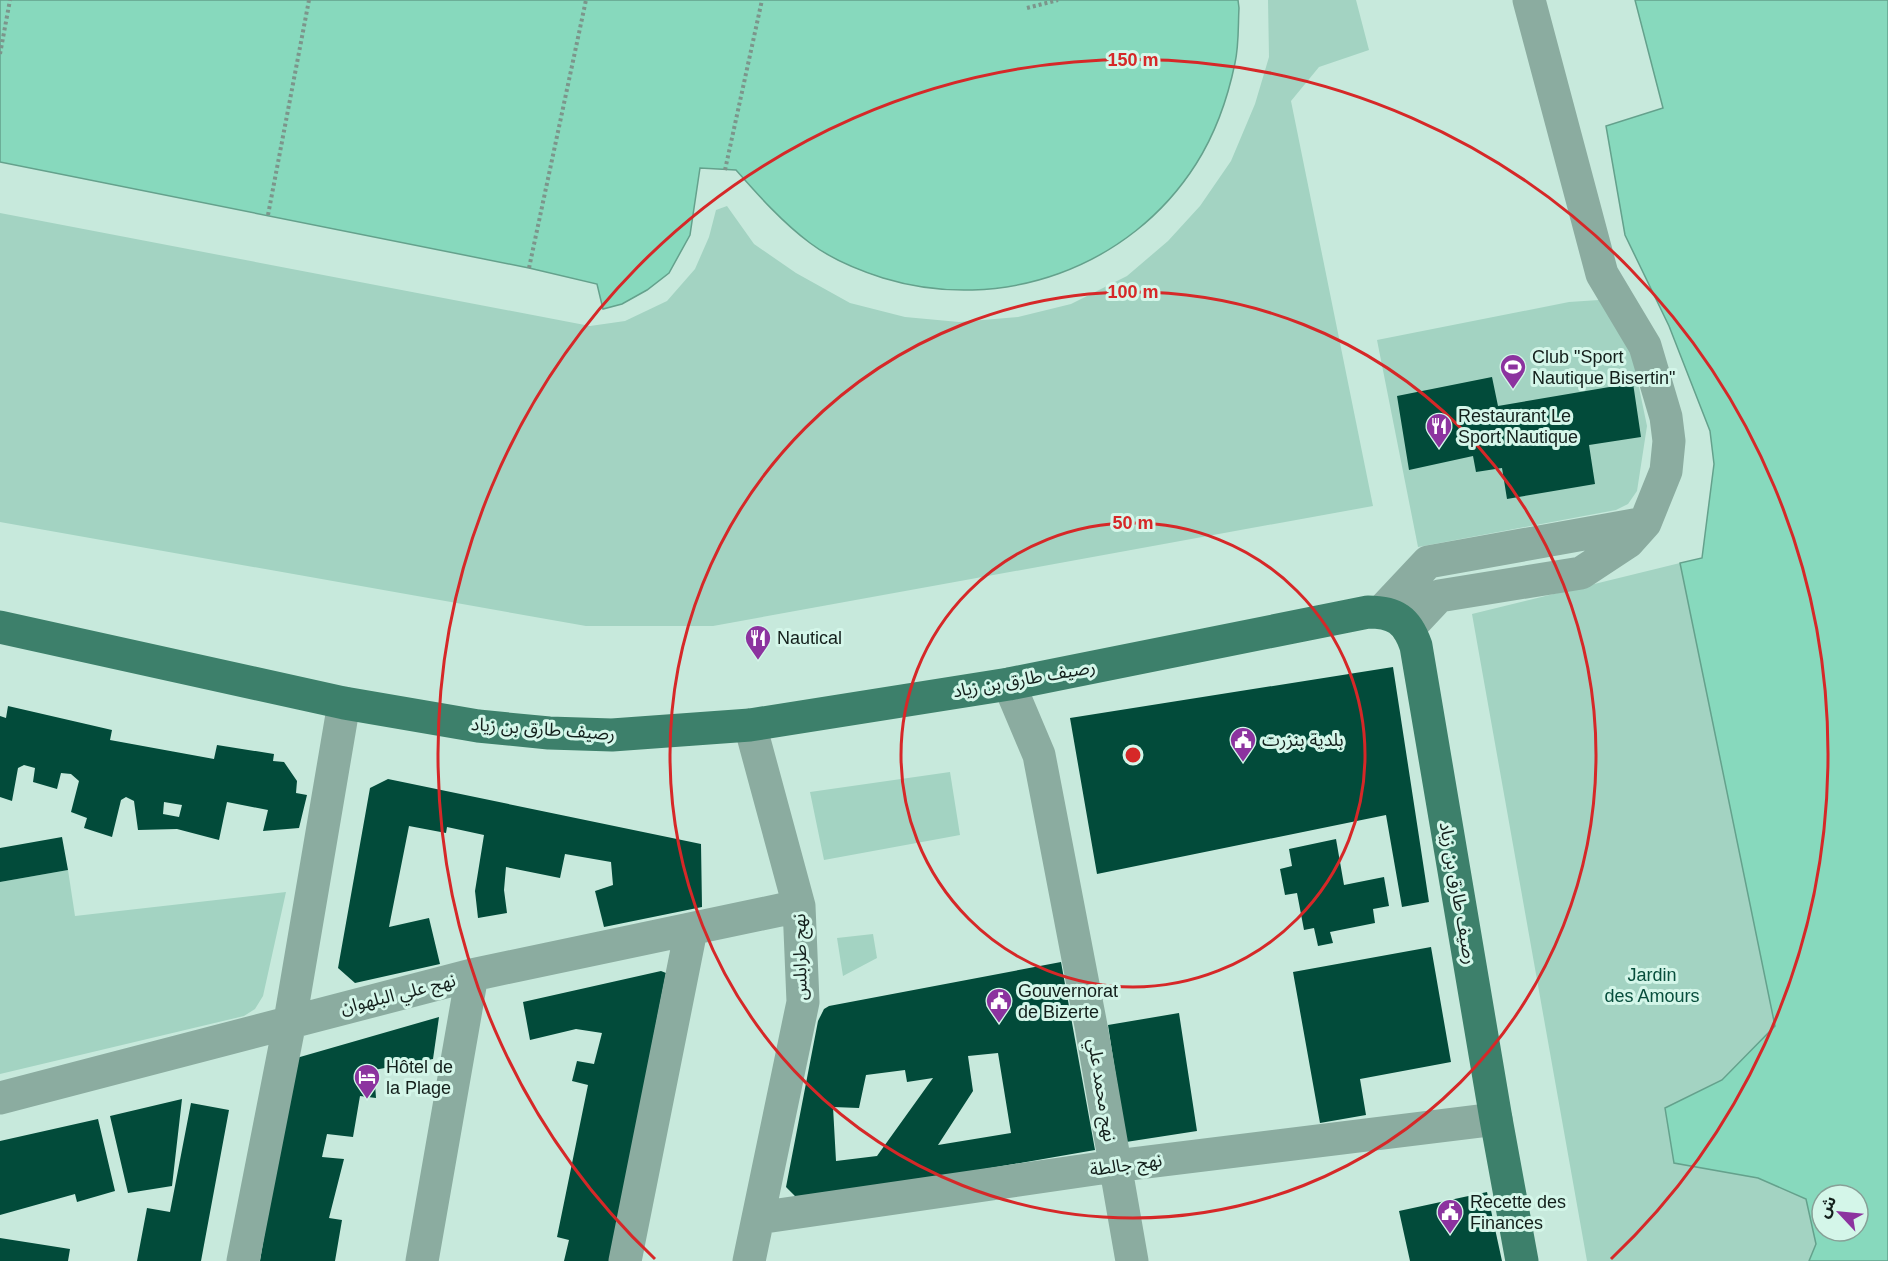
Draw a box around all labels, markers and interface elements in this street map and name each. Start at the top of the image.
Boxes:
text: 150 m [1107,50,1159,70]
text: 100 m [1107,282,1159,302]
place label: Club "Sport Nautique Bisertin" [1532,347,1675,388]
sports icon: Club "Sport Nautique Bisertin" [1498,352,1528,390]
place label: Restaurant Le Sport Nautique [1458,406,1578,447]
restaurant icon: Restaurant Le Sport Nautique [1424,411,1454,449]
text: 50 m [1112,513,1154,533]
restaurant icon: Nautical [743,623,773,661]
place label: Nautical [777,628,842,648]
street label: رصيف طارق بن زياد [951,657,1097,702]
street label: رصيف طارق بن زياد [470,714,616,745]
public building icon: بلدية بنزرت [1228,725,1258,763]
place label: بلدية بنزرت [1262,730,1344,751]
centre of rings [1123,745,1143,765]
street label: رصيف طارق بن زياد [1435,820,1480,966]
street label: نهج طرابلس [789,913,814,1001]
park label: Jardin des Amours [1604,965,1700,1006]
street label: نهج علي البلهوان [338,970,459,1021]
place label: Gouvernorat de Bizerte [1018,981,1118,1022]
public building icon: Gouvernorat de Bizerte [984,986,1014,1024]
street label: نهج محمد علي [1081,1037,1120,1144]
place label: Hôtel de la Plage [386,1057,453,1098]
hotel icon: Hôtel de la Plage [352,1062,382,1100]
street label: نهج جالطة [1089,1150,1164,1183]
north arrow [1810,1183,1870,1243]
place label: Recette des Finances [1470,1192,1566,1233]
text: ش [1815,1193,1840,1221]
public building icon: Recette des Finances [1435,1197,1465,1235]

